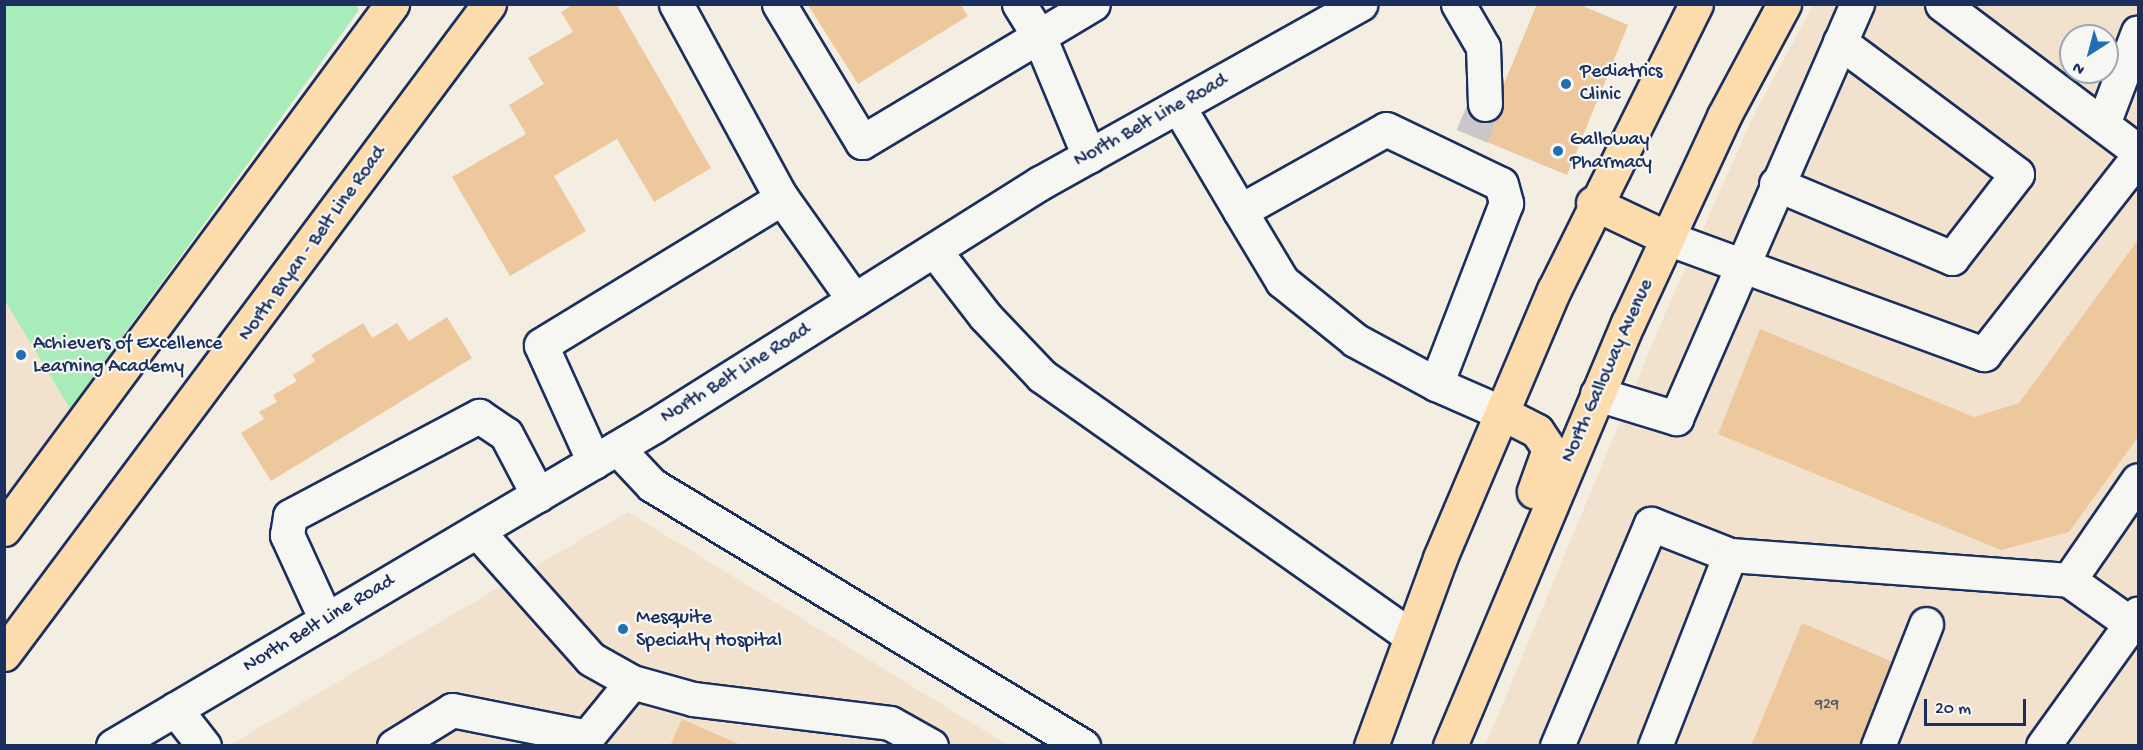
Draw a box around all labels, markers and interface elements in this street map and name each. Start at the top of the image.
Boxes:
north arrow [2059,24,2119,84]
text: N [2069,57,2089,78]
place label: Pediatrics Clinic [1580,60,1662,107]
street label: North Belt Line Road [1070,69,1232,173]
marker: Pediatrics Clinic [1557,75,1575,93]
place label: Galloway Pharmacy [1570,128,1652,175]
street label: North Bryan - Belt Line Road [234,142,392,346]
marker: Galloway Pharmacy [1551,144,1565,158]
street label: North Galloway Avenue [1557,275,1659,467]
street label: North Belt Line Road [657,318,815,430]
place label: Achievers of Excellence Learning Academy [33,332,222,379]
marker: Achievers of Excellence Learning Academy [14,348,28,362]
street label: North Belt Line Road [239,569,399,679]
place label: Mesquite Specialty Hospital [636,606,782,653]
marker: Mesquite Specialty Hospital [614,620,632,638]
scale bar [1927,687,2029,725]
house number: 929 [1815,696,1839,716]
text: 20 m [1935,699,1971,720]

